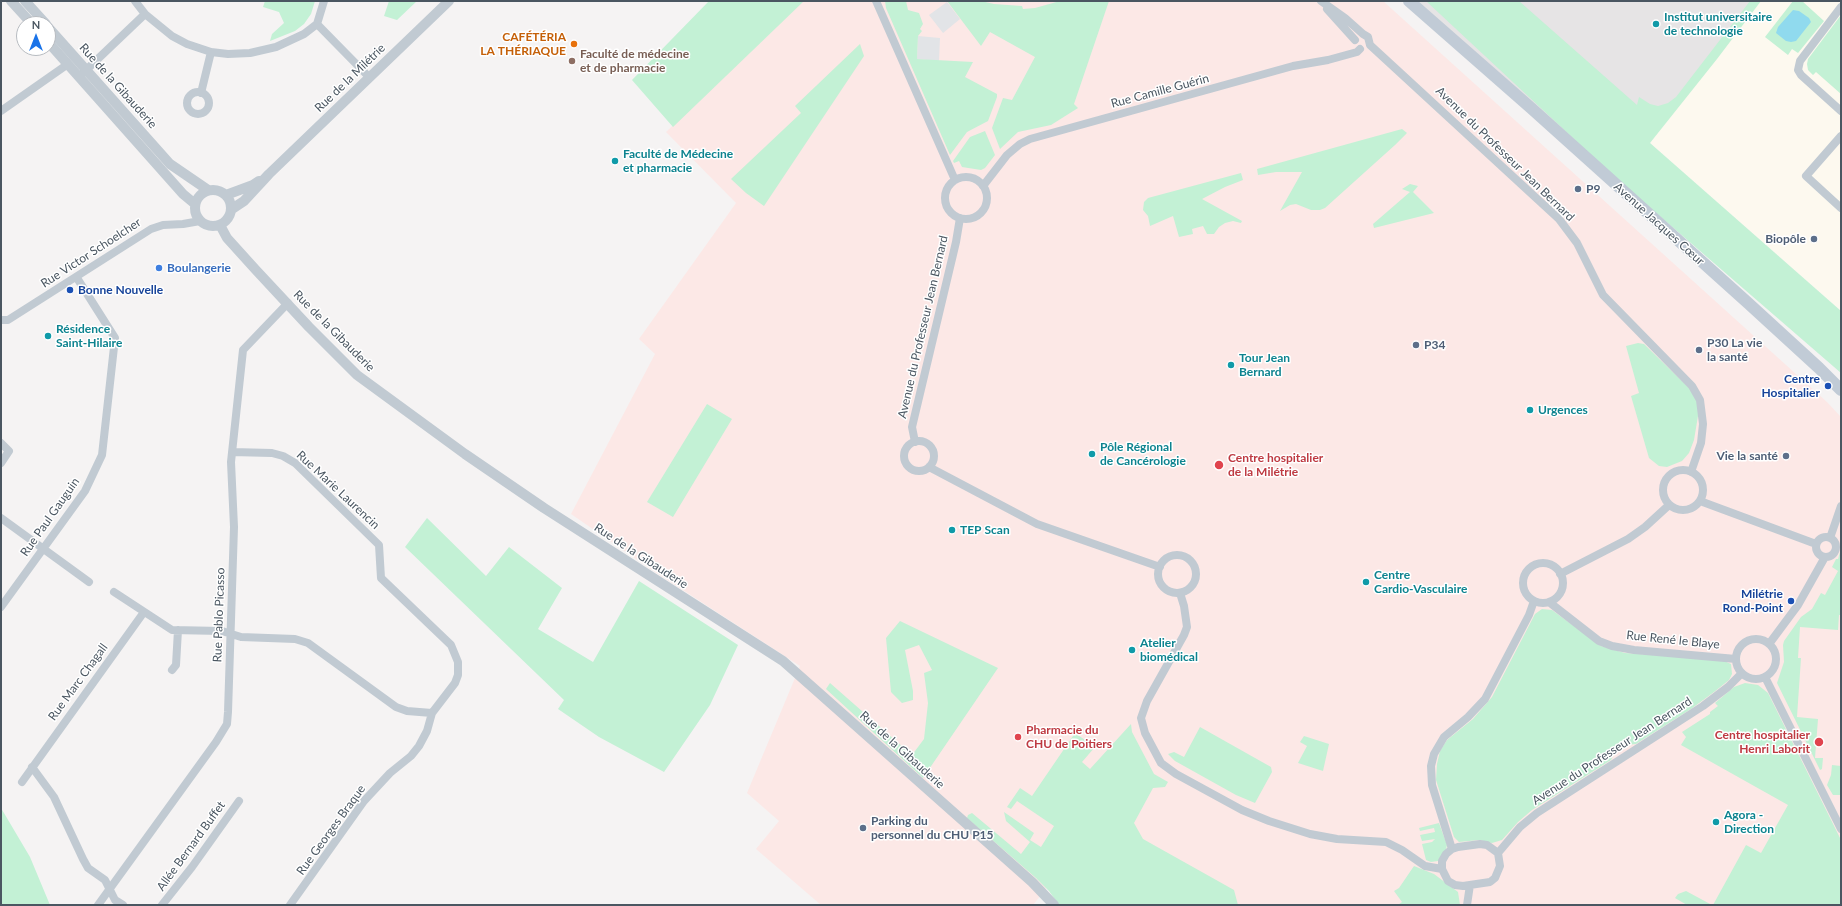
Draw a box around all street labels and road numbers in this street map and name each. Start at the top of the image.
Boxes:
street label: Rue de la Gibauderie [76,41,160,131]
street label: Rue de la Milétrie [312,41,388,115]
street label: Rue Camille Guérin [1109,71,1211,111]
street label: Avenue du Professeur Jean Bernard [1433,84,1577,224]
street label: Avenue Jacques Cœur [1611,180,1707,268]
street label: Rue Victor Schoelcher [38,215,144,291]
street label: Avenue du Professeur Jean Bernard [895,234,951,420]
street label: Rue de la Gibauderie [290,287,378,375]
street label: Rue Marie Laurencin [294,448,382,532]
street label: Rue Paul Gauguin [17,475,83,559]
street label: Rue de la Gibauderie [591,520,691,592]
street label: Rue Pablo Picasso [210,567,228,663]
street label: Rue René le Blaye [1626,628,1720,652]
street label: Rue Marc Chagall [45,641,111,723]
street label: Avenue du Professeur Jean Bernard [1530,694,1694,808]
street label: Rue de la Gibauderie [857,708,947,792]
street label: Rue Georges Braque [293,782,369,878]
street label: Allée Bernard Buffet [154,798,228,894]

